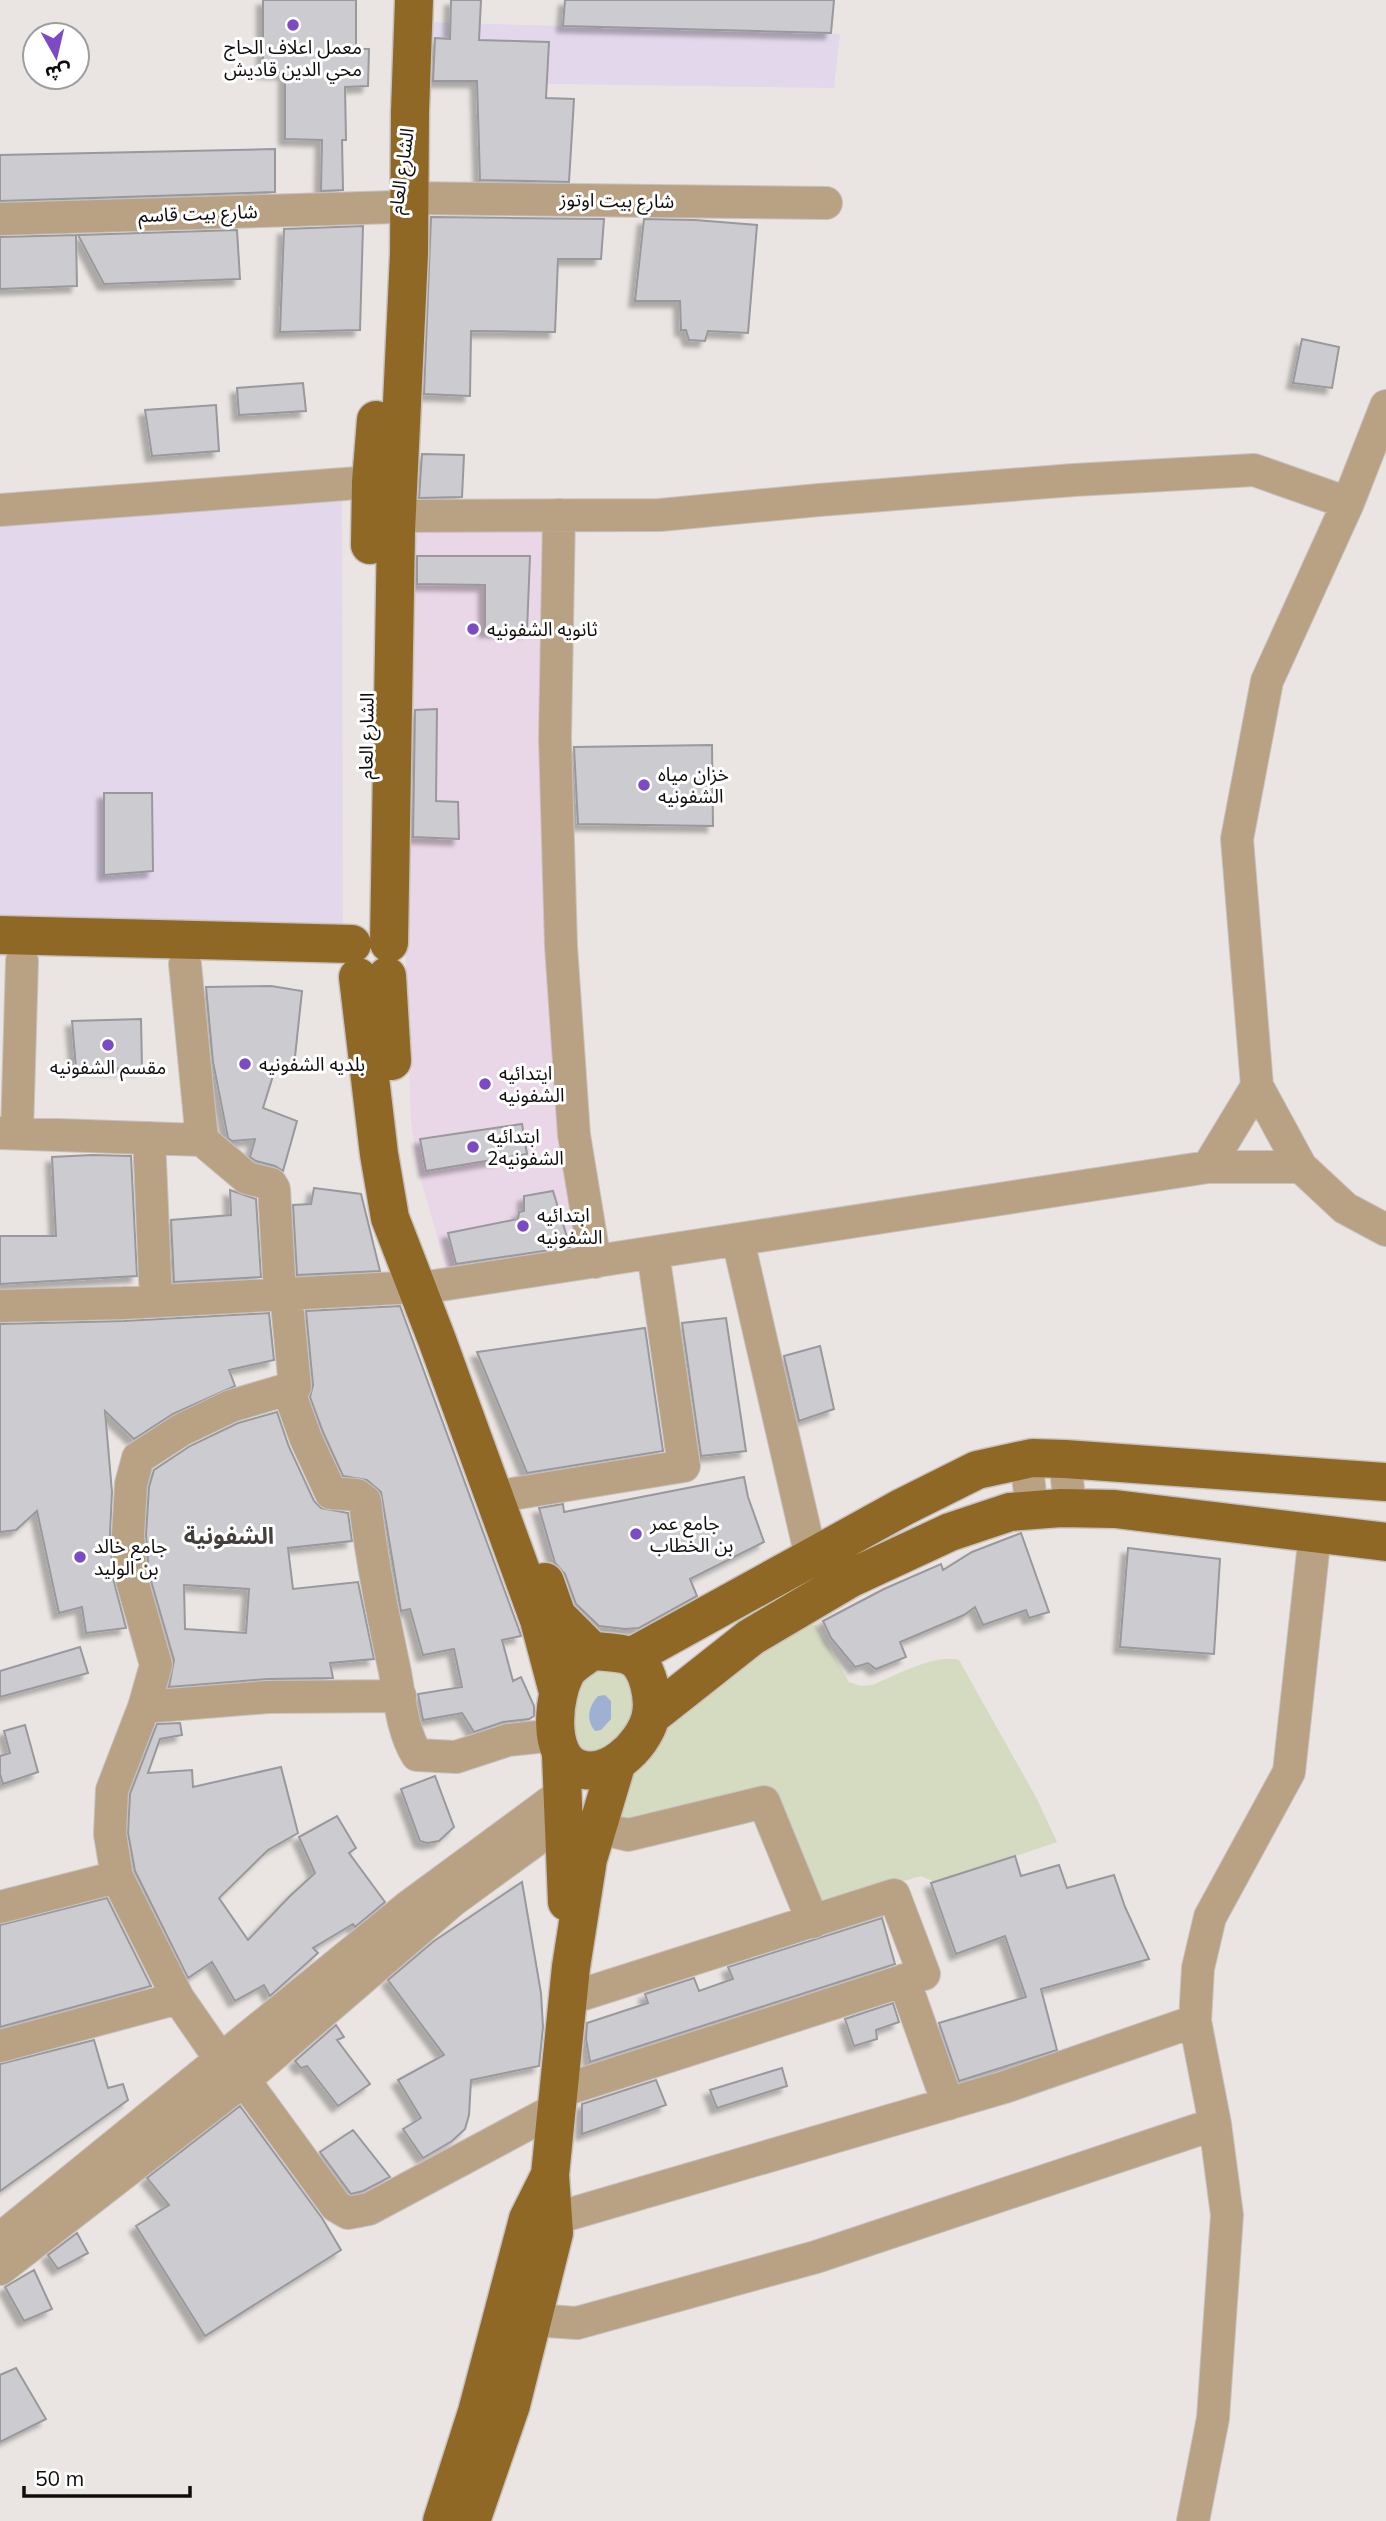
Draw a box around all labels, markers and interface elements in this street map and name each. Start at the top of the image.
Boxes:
marker: معمل اعلاف الحاج محي الدين قاديش [285,17,301,33]
north arrow [21,21,91,91]
place label: معمل اعلاف الحاج محي الدين قاديش [224,35,362,84]
text: ش [44,59,73,87]
street label: الشارع العام [383,126,422,216]
street label: شارع بيت اوتوز [558,187,674,215]
street label: شارع بيت قاسم [138,199,258,230]
place label: ثانويه الشفونيه [487,617,598,641]
marker: ثانويه الشفونيه [465,621,481,637]
street label: الشارع العام [353,692,382,780]
place label: خزان مياه الشفونيه [658,762,729,808]
marker: خزان مياه الشفونيه [636,777,652,793]
marker: مقسم الشفونيه [100,1037,116,1053]
place label: بلديه الشفونيه [259,1052,365,1076]
place label: مقسم الشفونيه [50,1055,166,1082]
marker: بلديه الشفونيه [237,1056,253,1072]
place label: ايتدائيه الشفونيه [499,1061,564,1107]
marker: ايتدائيه الشفونيه [477,1076,493,1092]
place label: ابتدائيه الشفونيه2 [487,1124,564,1170]
marker: ابتدائيه الشفونيه2 [465,1139,481,1155]
place label: ابتدائيه الشفونيه [537,1203,602,1249]
marker: ابتدائيه الشفونيه [515,1218,531,1234]
place label: جامع عمر بن الخطاب [649,1511,733,1557]
district label: الشفونية [184,1521,274,1550]
marker: جامع عمر بن الخطاب [628,1526,644,1542]
place label: جامع خالد بن الوليد [94,1534,168,1580]
marker: جامع خالد بن الوليد [72,1549,88,1565]
scale bar [24,2454,191,2498]
text: 50 m [35,2465,84,2491]

